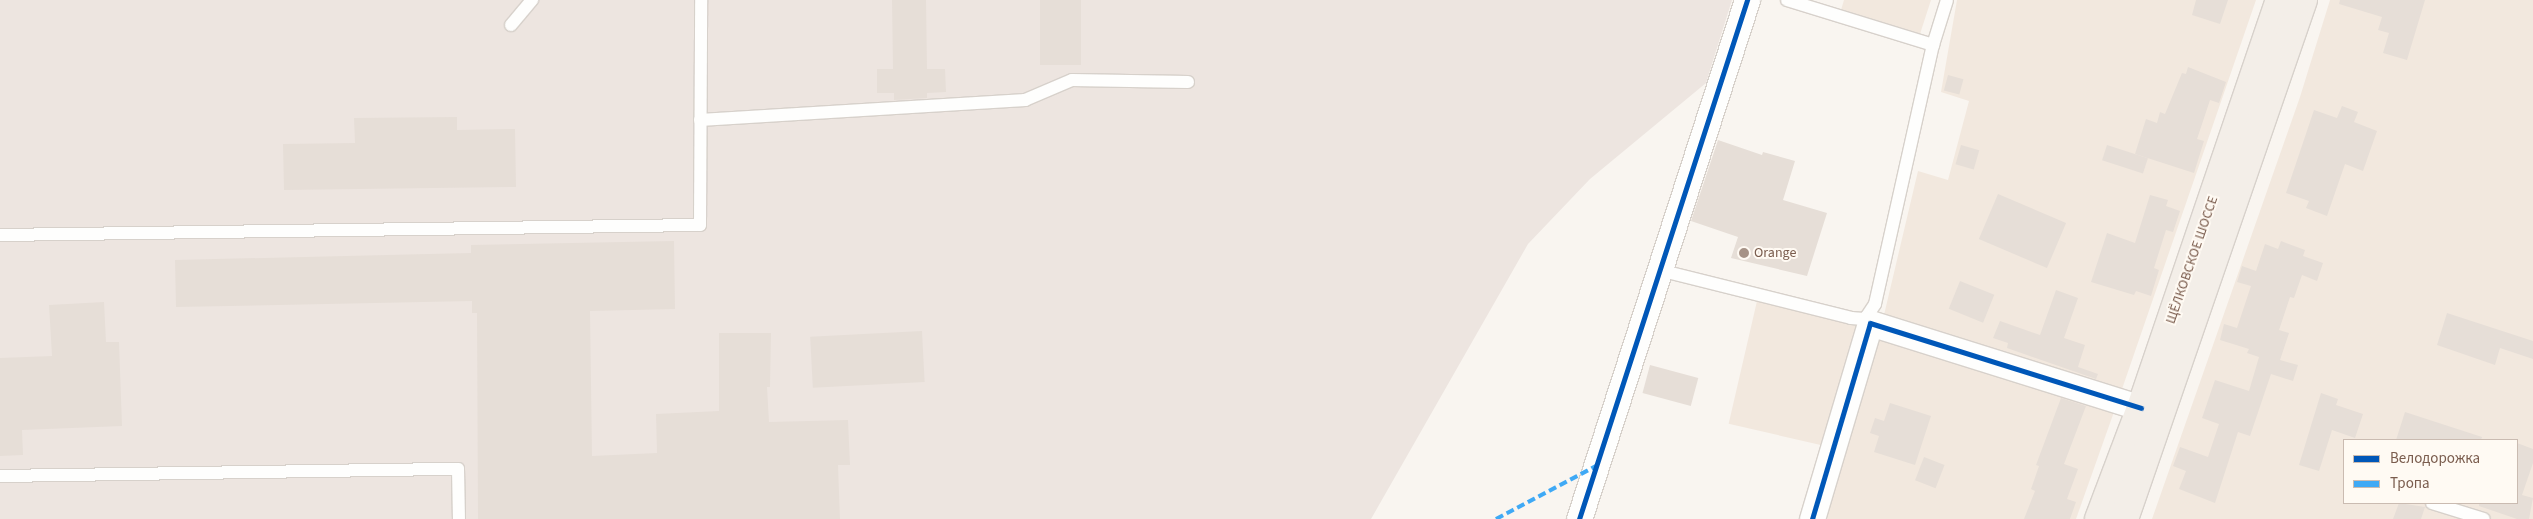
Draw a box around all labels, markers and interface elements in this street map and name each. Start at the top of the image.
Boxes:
street label: ЩЁЛКОВСКОЕ ШОССЕ [2162,194,2222,326]
place label: Orange [1754,245,1796,261]
marker: Orange [1738,247,1750,259]
legend [2343,439,2518,504]
text: Велодорожка [2390,448,2480,469]
text: Тропа [2390,473,2430,494]

